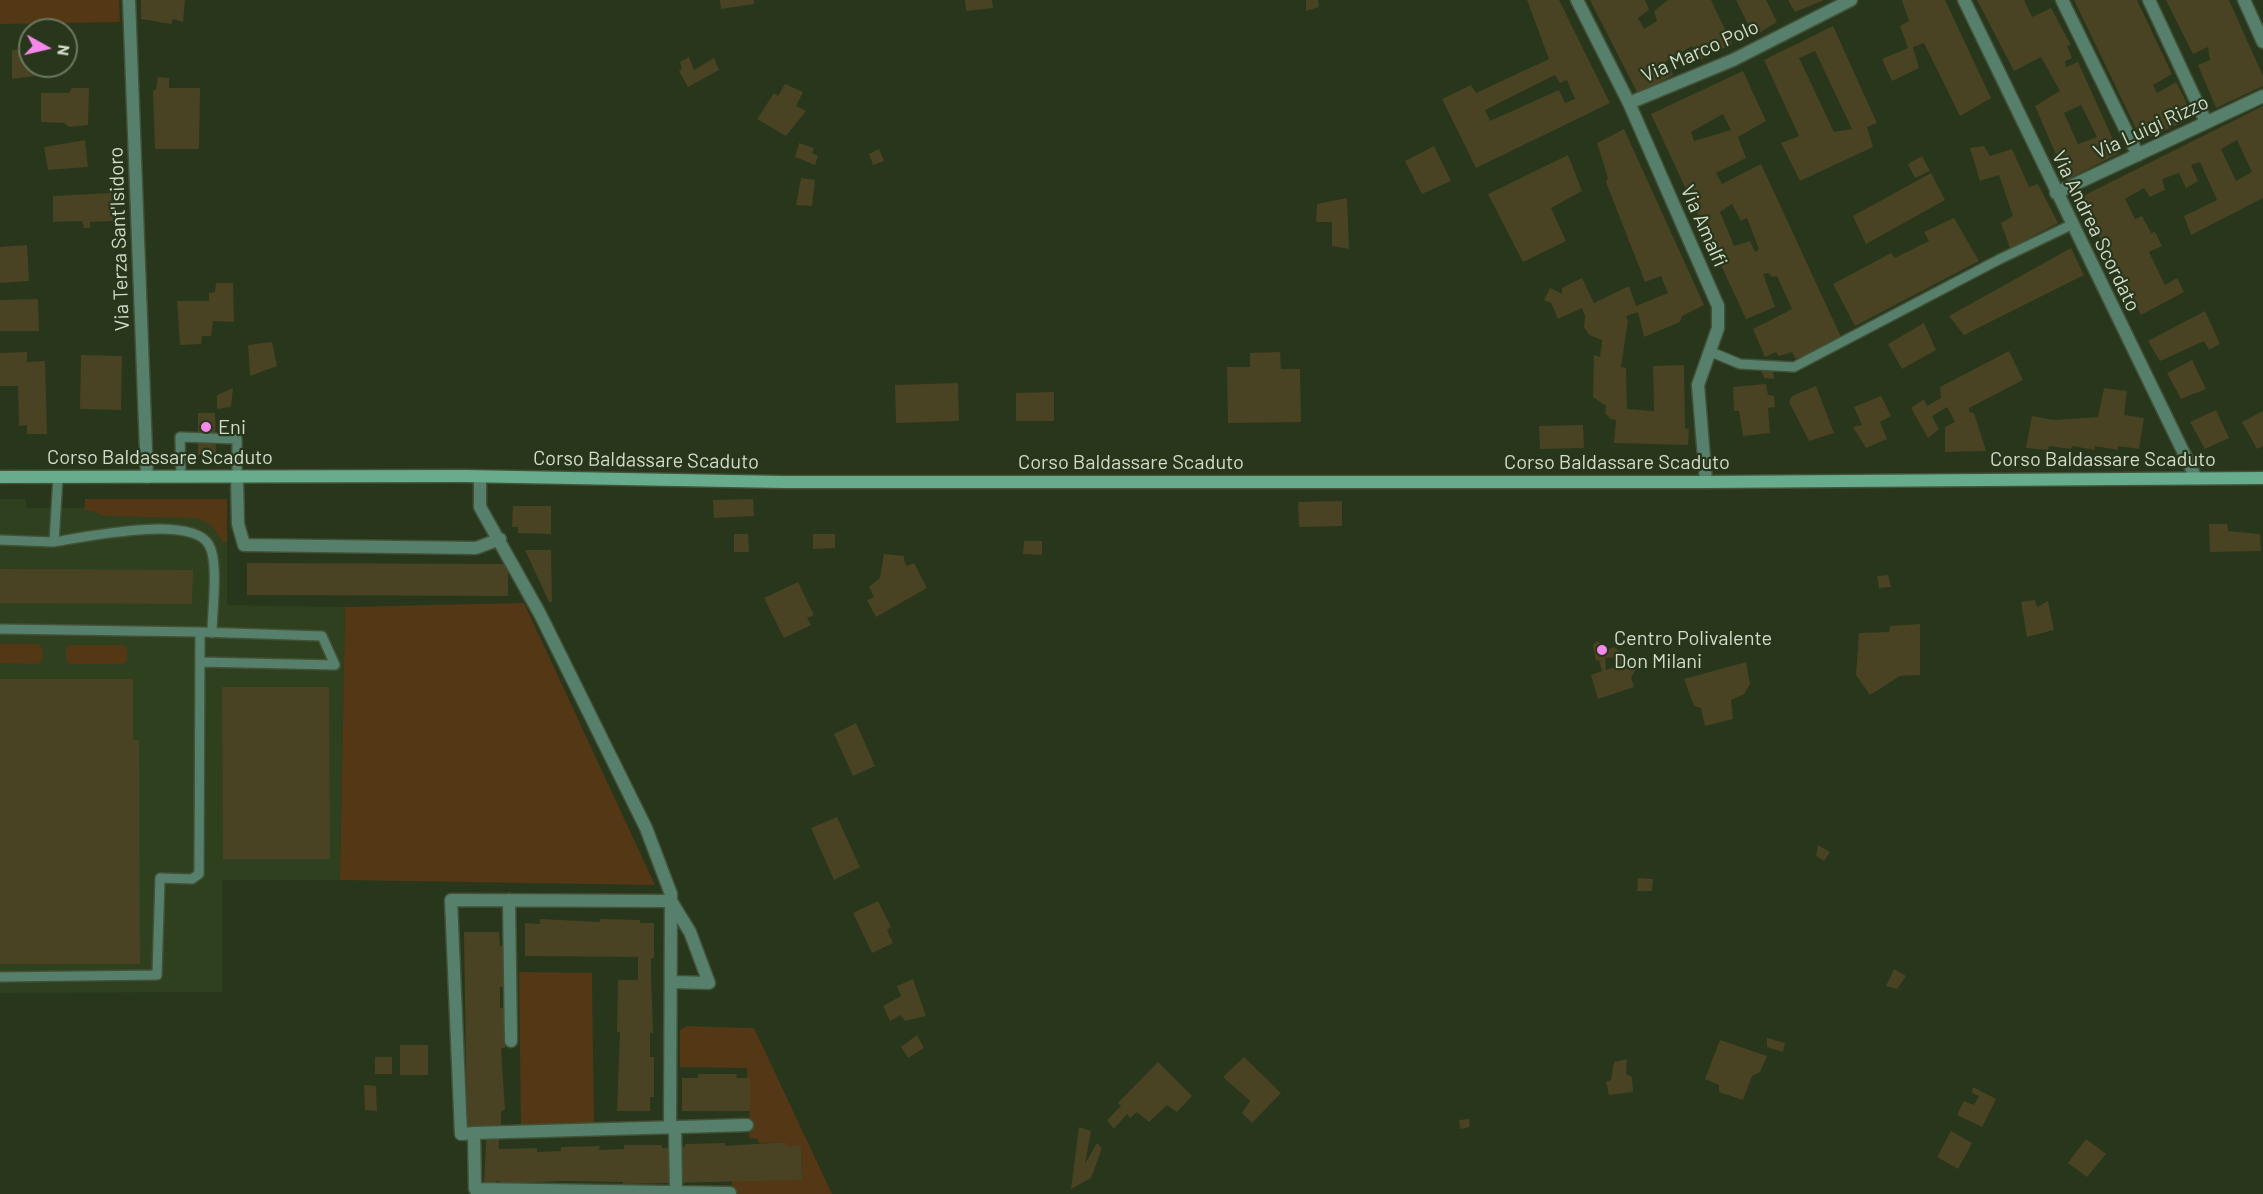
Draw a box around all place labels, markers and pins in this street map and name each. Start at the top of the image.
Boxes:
place label: Eni [218,415,246,439]
marker: Eni [199,420,213,434]
place label: Centro Polivalente Don Milani [1614,626,1772,673]
marker: Centro Polivalente Don Milani [1595,643,1609,657]

